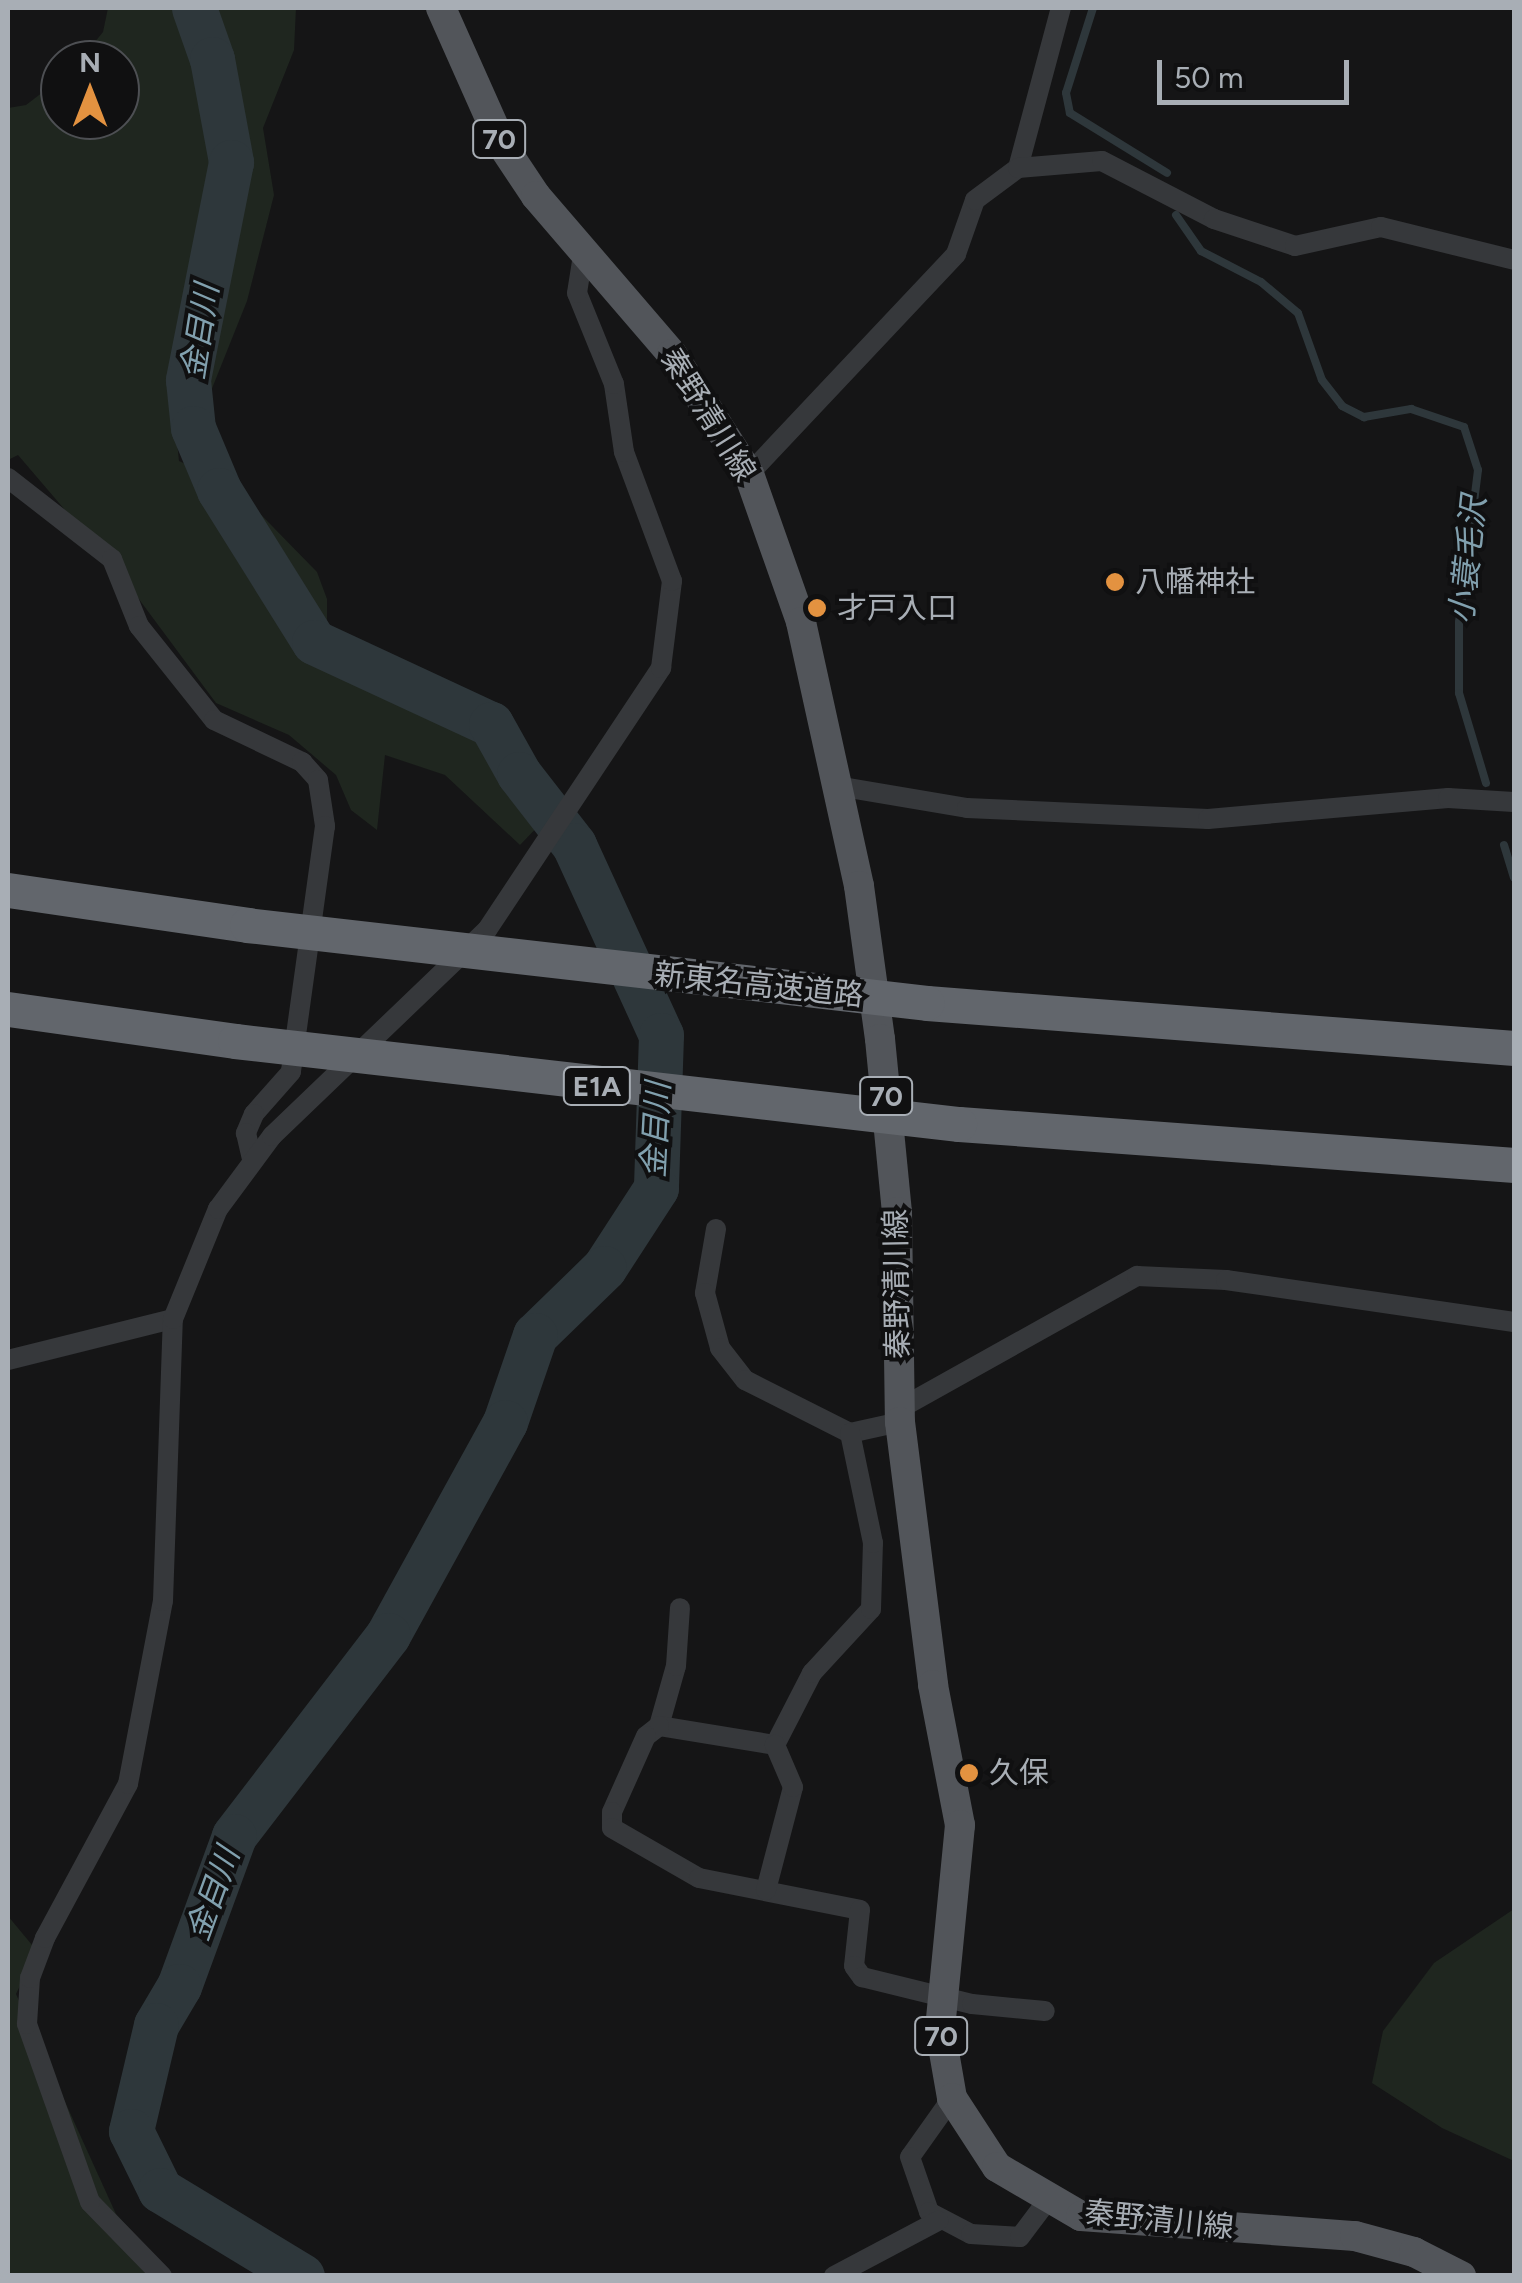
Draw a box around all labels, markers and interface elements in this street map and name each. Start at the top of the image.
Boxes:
north arrow [40,40,140,140]
scale bar [1162,40,1354,102]
text: N [79,45,101,79]
text: 50 m [1174,59,1243,96]
road number: 70 [472,116,526,162]
water label: 金目川 [174,282,226,382]
street label: 秦野清川線 [653,342,763,488]
water label: 小蓑毛沢 [1442,494,1494,626]
place label: 八幡神社 [1135,564,1255,600]
marker: 八幡神社 [1104,571,1126,593]
place label: 才戸入口 [837,590,957,626]
marker: 才戸入口 [806,597,828,619]
street label: 新東名高速道路 [653,956,865,1014]
road number: E1A [562,1063,632,1109]
road number: 70 [858,1073,914,1119]
water label: 金目川 [634,1081,678,1179]
street label: 秦野清川線 [878,1209,916,1359]
place label: 久保 [989,1755,1049,1791]
marker: 久保 [958,1762,980,1784]
water label: 金目川 [179,1842,247,1946]
road number: 70 [914,2013,968,2059]
street label: 秦野清川線 [1083,2194,1235,2246]

